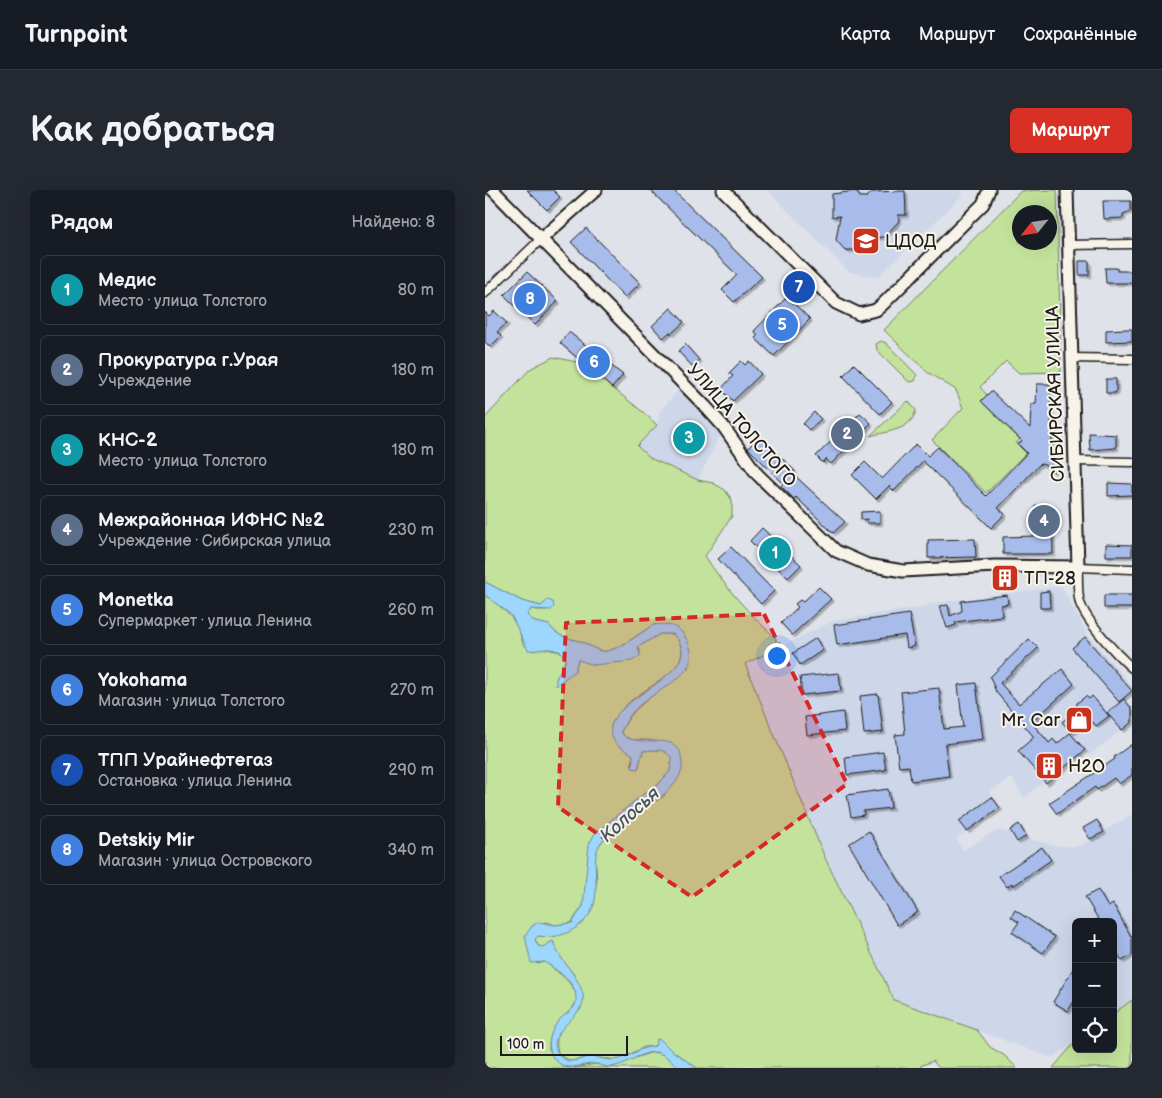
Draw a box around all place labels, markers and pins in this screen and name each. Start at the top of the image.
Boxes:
school or university icon: ЦДОД [851,226,881,256]
place label: ЦДОД [885,231,937,252]
pin: 7 [783,268,815,306]
pin: 8 [514,280,546,318]
pin: 5 [766,306,798,344]
pin: 6 [578,343,610,381]
pin: 2 [831,415,863,453]
pin: 3 [673,419,705,457]
pin: 4 [1028,502,1060,540]
pin: 1 [759,534,791,572]
building icon: ТП-28 [990,563,1020,593]
place label: ТП-28 [1024,568,1076,589]
shop icon: Mr. Car [1064,705,1094,735]
place label: Mr. Car [1001,710,1060,731]
building icon: Н2О [1034,751,1064,781]
place label: Н2О [1068,756,1105,777]

